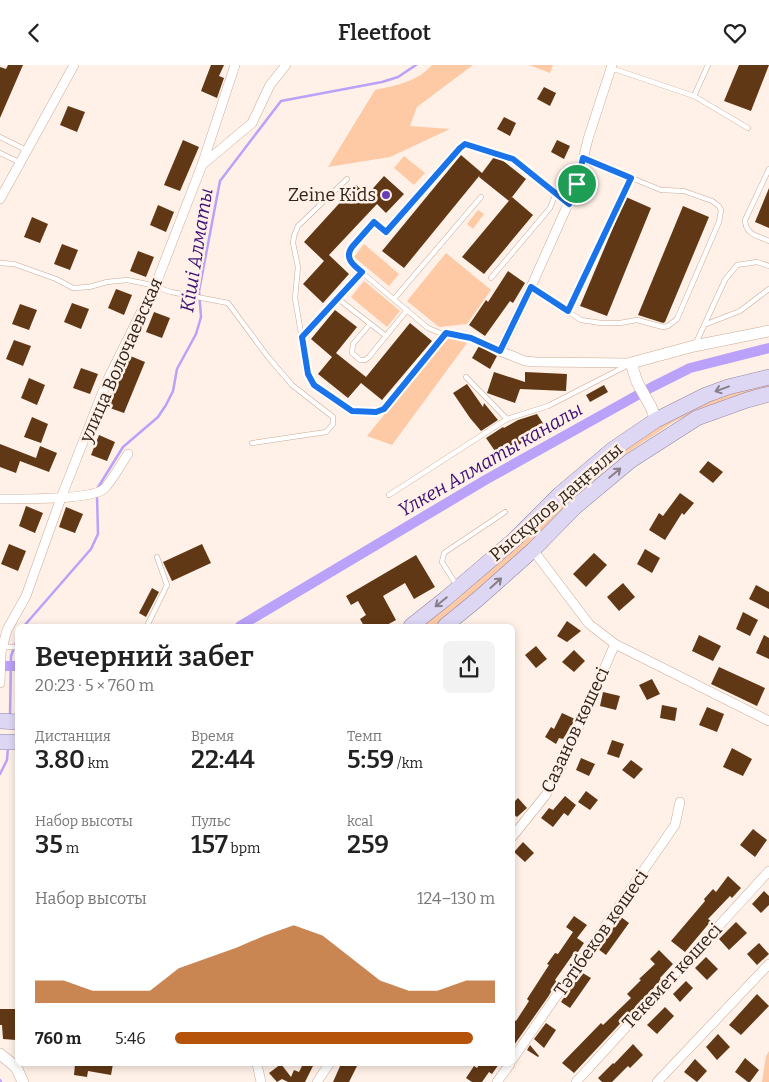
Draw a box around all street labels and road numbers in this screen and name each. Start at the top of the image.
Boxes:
street label: улица Волочаевская [74,274,167,447]
street label: Рысқұлов даңғылы [485,438,627,566]
street label: Сазанов көшесі [536,664,614,796]
street label: Тәтібеков көшесі [549,866,653,1000]
street label: Текемет көшесі [618,919,726,1033]

